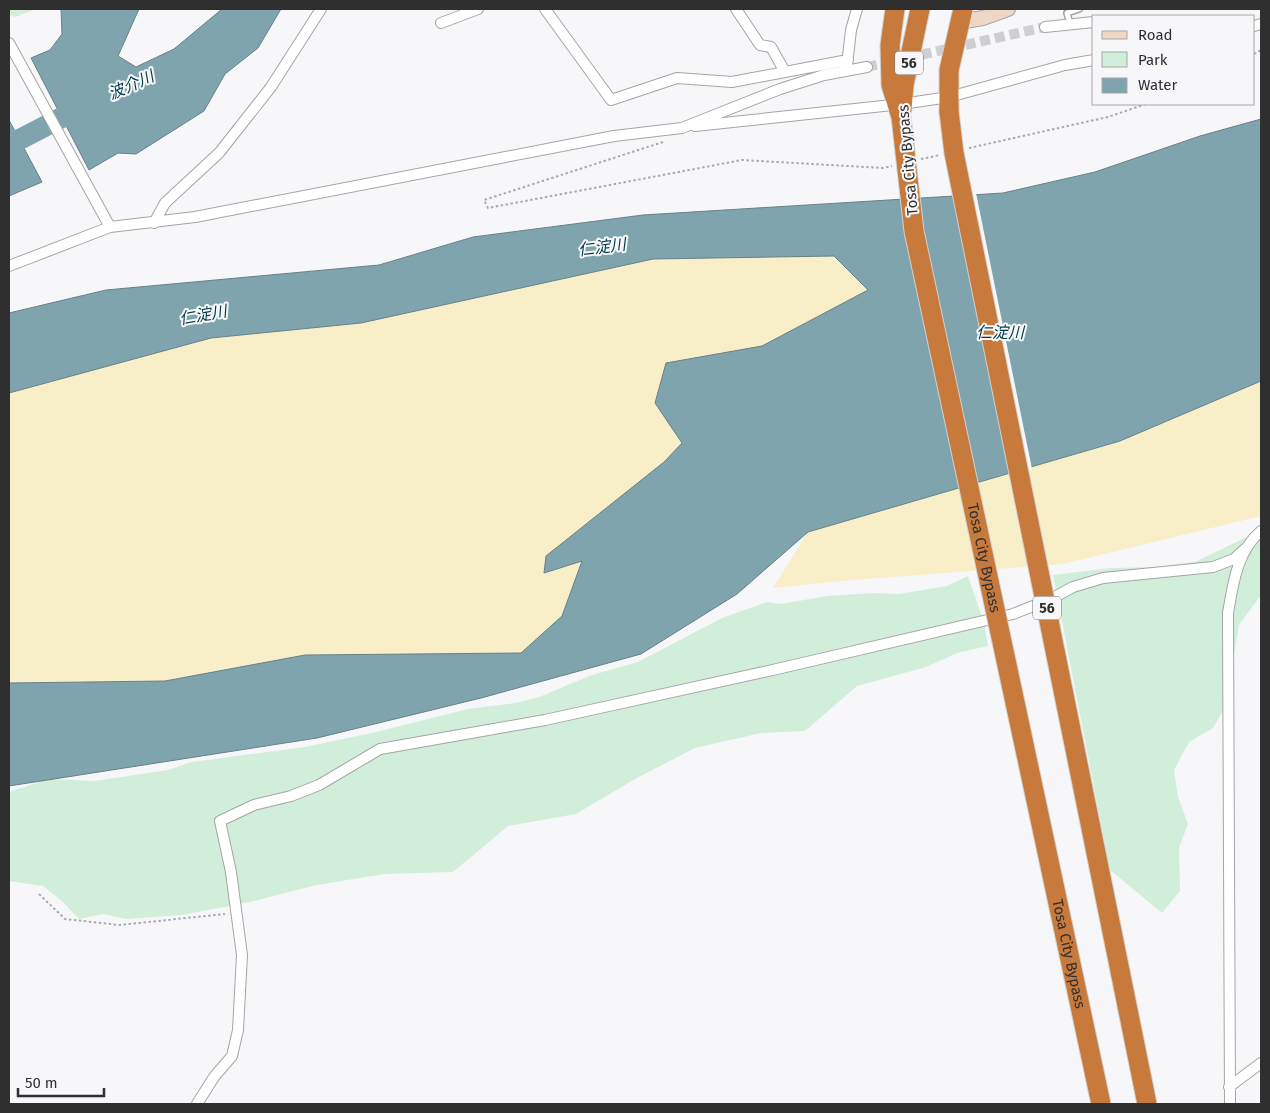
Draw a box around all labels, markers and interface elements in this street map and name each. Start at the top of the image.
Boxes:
legend [1092,15,1255,105]
text: Road [1138,26,1173,44]
text: Park [1138,51,1168,69]
road number: 56 [895,52,923,74]
water label: 波介川 [105,66,159,103]
text: Water [1138,76,1177,94]
street label: Tosa City Bypass [894,104,922,216]
water label: 仁淀川 [577,234,629,259]
water label: 仁淀川 [178,301,230,329]
water label: 仁淀川 [976,323,1026,342]
street label: Tosa City Bypass [964,502,1004,614]
road number: 56 [1033,596,1061,620]
street label: Tosa City Bypass [1048,898,1089,1010]
scale bar [18,1066,104,1098]
text: 50 m [25,1074,58,1092]

